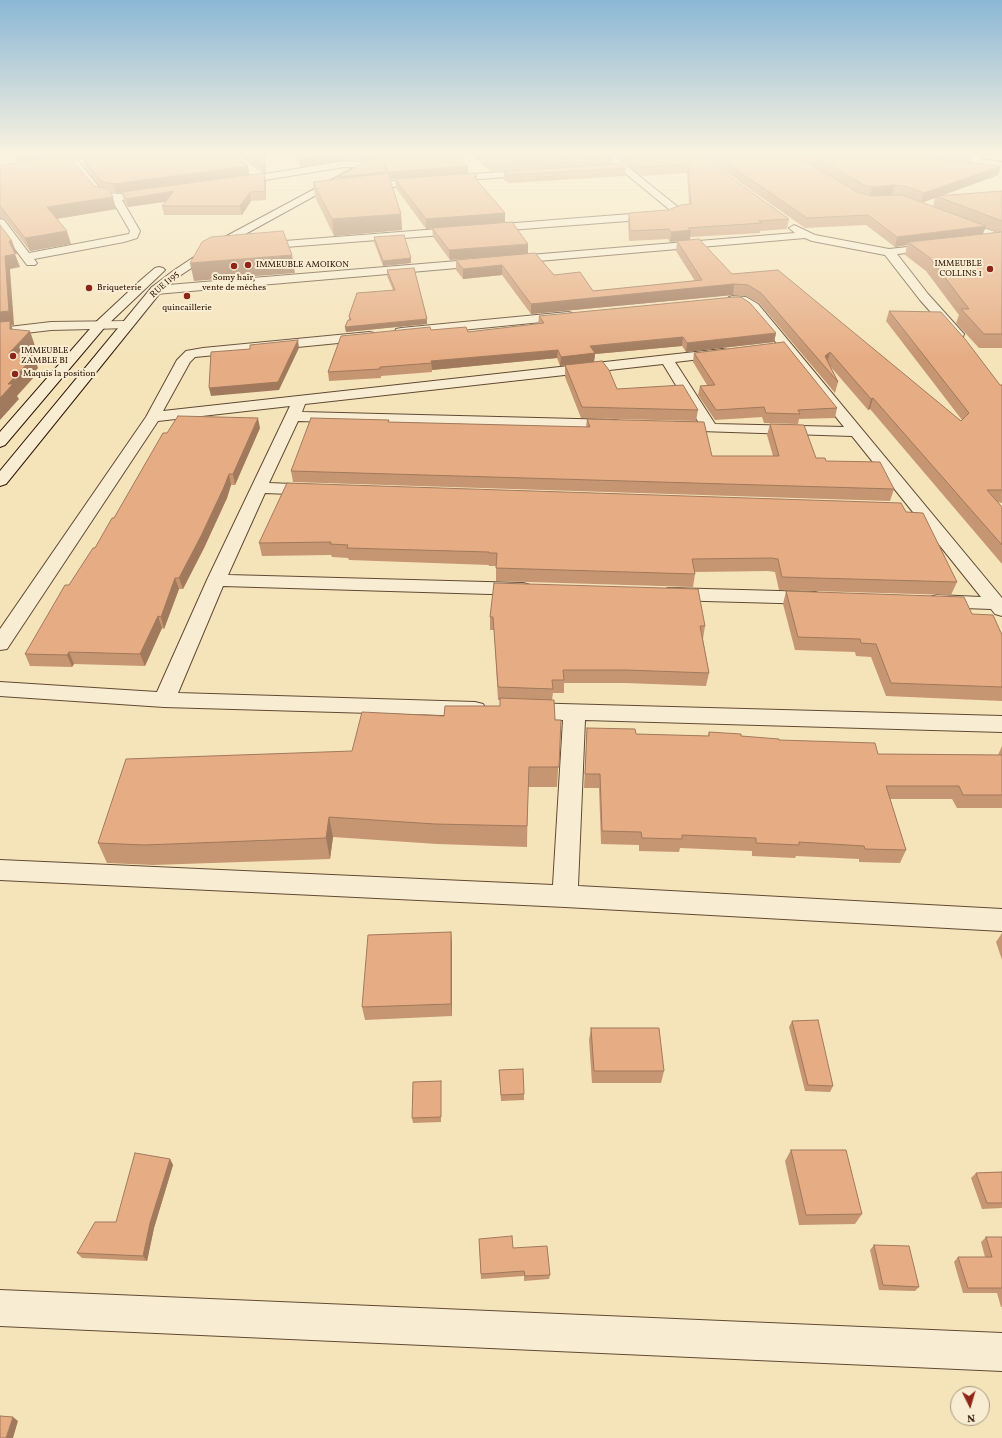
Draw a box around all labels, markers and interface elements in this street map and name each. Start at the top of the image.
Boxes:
place label: IMMEUBLE COLLINS 1 [935,259,982,280]
marker: IMMEUBLE AMOIKON [243,260,253,270]
place label: IMMEUBLE AMOIKON [256,260,349,270]
marker: Somy haïr, vente de mèches [229,261,239,271]
marker: IMMEUBLE COLLINS 1 [985,264,995,274]
street label: RUE I195 [148,269,182,301]
place label: Somy haïr, vente de mèches [202,273,266,294]
marker: Briqueterie [84,283,94,293]
place label: Briqueterie [97,283,141,293]
marker: quincaillerie [182,291,192,301]
place label: quincaillerie [162,303,212,313]
place label: IMMEUBLE ZAMBLE BI [21,346,68,367]
marker: IMMEUBLE ZAMBLE BI [8,351,18,361]
marker: Maquis la position [10,369,20,379]
place label: Maquis la position [23,369,96,379]
north arrow [950,1386,990,1426]
text: N [966,1410,976,1425]

